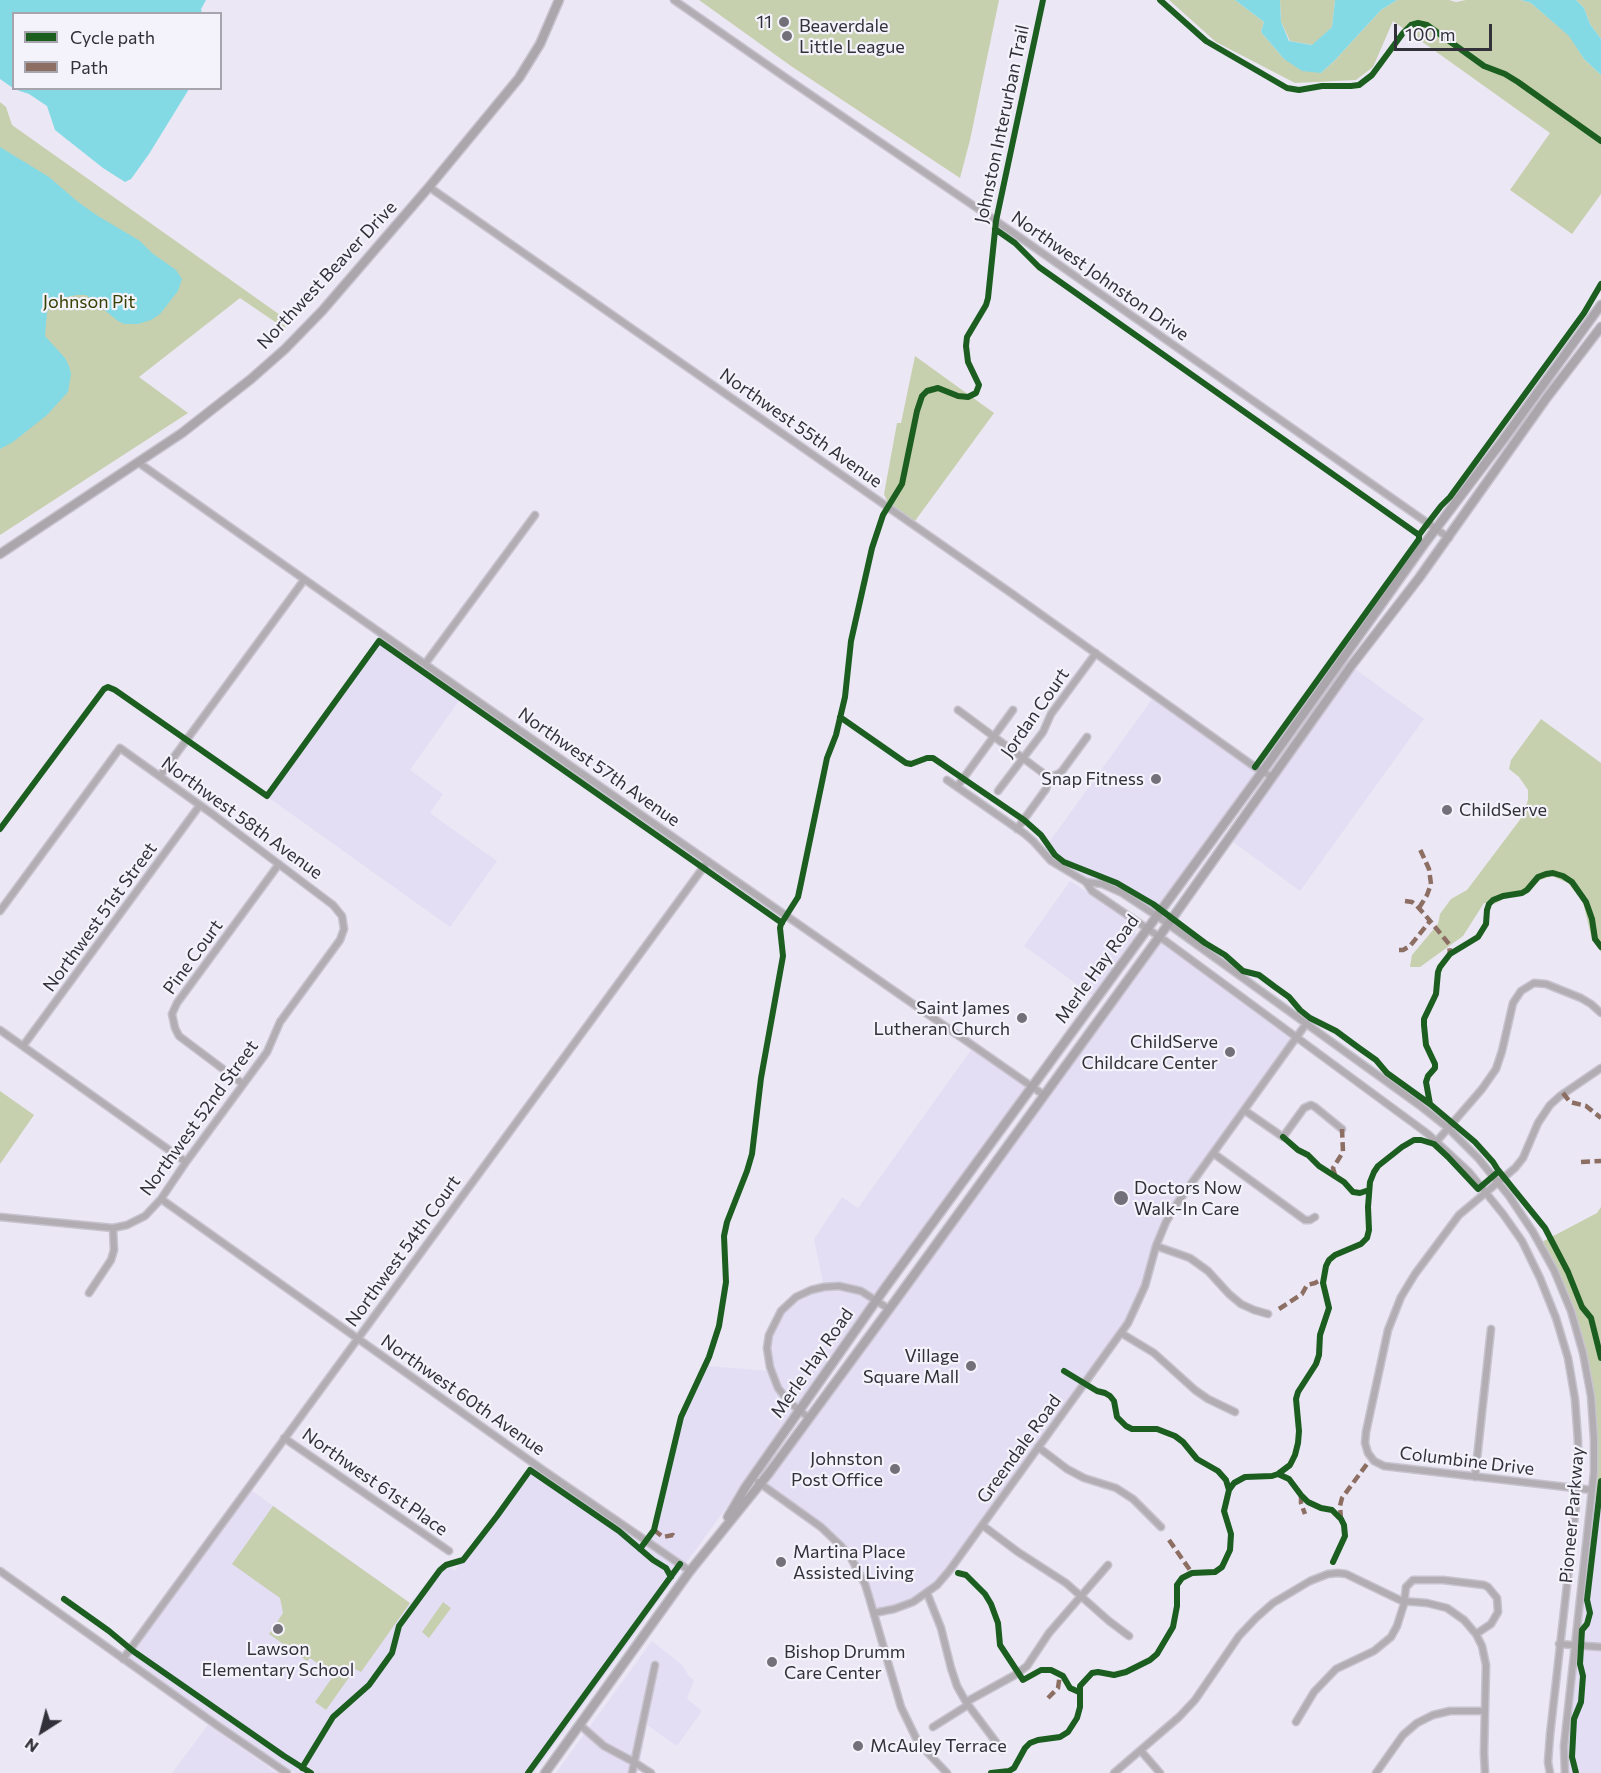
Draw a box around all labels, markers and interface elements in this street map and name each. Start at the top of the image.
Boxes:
place label: 11 [757,11,772,33]
legend [12,12,222,90]
scale bar [1397,12,1494,50]
marker: 11 [777,15,791,29]
place label: Beaverdale Little League [799,15,905,57]
street label: Johnston Interurban Trail [970,23,1034,225]
text: 100 m [1405,23,1455,45]
text: Cycle path [70,26,155,48]
marker: Beaverdale Little League [780,29,794,43]
text: Path [70,56,108,78]
street label: Northwest Beaver Drive [253,197,401,353]
street label: Northwest Johnston Drive [1007,206,1193,346]
park label: Johnson Pit [43,291,135,313]
street label: Northwest 55th Avenue [716,364,886,492]
street label: Jordan Court [996,664,1074,762]
street label: Northwest 57th Avenue [514,703,684,831]
street label: Northwest 58th Avenue [157,752,327,884]
place label: Snap Fitness [1041,768,1144,790]
marker: Snap Fitness [1149,772,1163,786]
place label: ChildServe [1459,799,1547,821]
marker: ChildServe [1440,803,1454,817]
street label: Northwest 51st Street [39,838,161,996]
street label: Merle Hay Road [1050,911,1144,1027]
street label: Pine Court [159,916,227,998]
place label: Saint James Lutheran Church [873,997,1010,1040]
marker: Saint James Lutheran Church [1015,1011,1029,1025]
place label: ChildServe Childcare Center [1082,1031,1218,1074]
street label: Northwest 52nd Street [135,1036,263,1200]
marker: ChildServe Childcare Center [1223,1045,1237,1059]
street label: Northwest 54th Court [341,1171,465,1331]
place label: Doctors Now Walk-In Care [1134,1177,1242,1220]
marker: Doctors Now Walk-In Care [1112,1189,1130,1207]
street label: Merle Hay Road [766,1304,858,1422]
street label: Northwest 60th Avenue [377,1330,549,1460]
place label: Village Square Mall [863,1345,959,1388]
marker: Village Square Mall [964,1359,978,1373]
street label: Greendale Road [972,1391,1066,1507]
street label: Northwest 61st Place [298,1424,452,1540]
street label: Columbine Drive [1398,1442,1536,1480]
street label: Pioneer Parkway [1555,1446,1589,1584]
place label: Johnston Post Office [791,1448,883,1490]
marker: Johnston Post Office [888,1462,902,1476]
place label: Martina Place Assisted Living [793,1541,914,1584]
marker: Martina Place Assisted Living [774,1555,788,1569]
marker: Lawson Elementary School [271,1622,285,1636]
place label: Lawson Elementary School [202,1638,354,1680]
place label: Bishop Drumm Care Center [784,1641,906,1684]
marker: Bishop Drumm Care Center [765,1655,779,1669]
north arrow [12,1701,72,1761]
text: N [21,1735,42,1757]
place label: McAuley Terrace [870,1735,1007,1757]
marker: McAuley Terrace [851,1739,865,1753]

